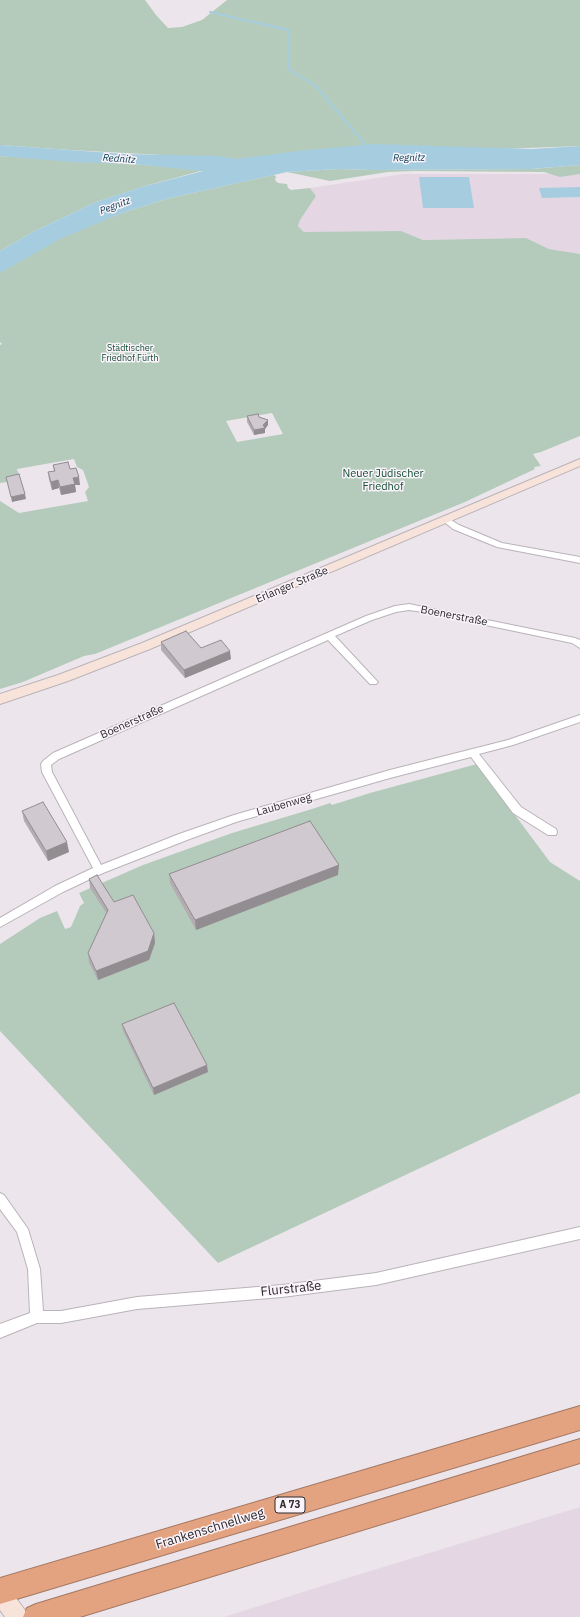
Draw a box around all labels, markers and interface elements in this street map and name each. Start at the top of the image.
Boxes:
water label: Rednitz [102,152,136,166]
water label: Regnitz [393,152,425,164]
water label: Pegnitz [98,195,132,217]
park label: Städtischer Friedhof Fürth [101,343,159,364]
park label: Neuer Jüdischer Friedhof [343,467,423,493]
street label: Erlanger Straße [254,564,330,606]
street label: Boenerstraße [419,603,489,629]
street label: Boenerstraße [98,702,166,742]
street label: Laubenweg [255,791,313,819]
street label: Flurstraße [260,1278,322,1300]
road number: A 73 [275,1497,305,1513]
street label: Frankenschnellweg [154,1505,266,1553]

